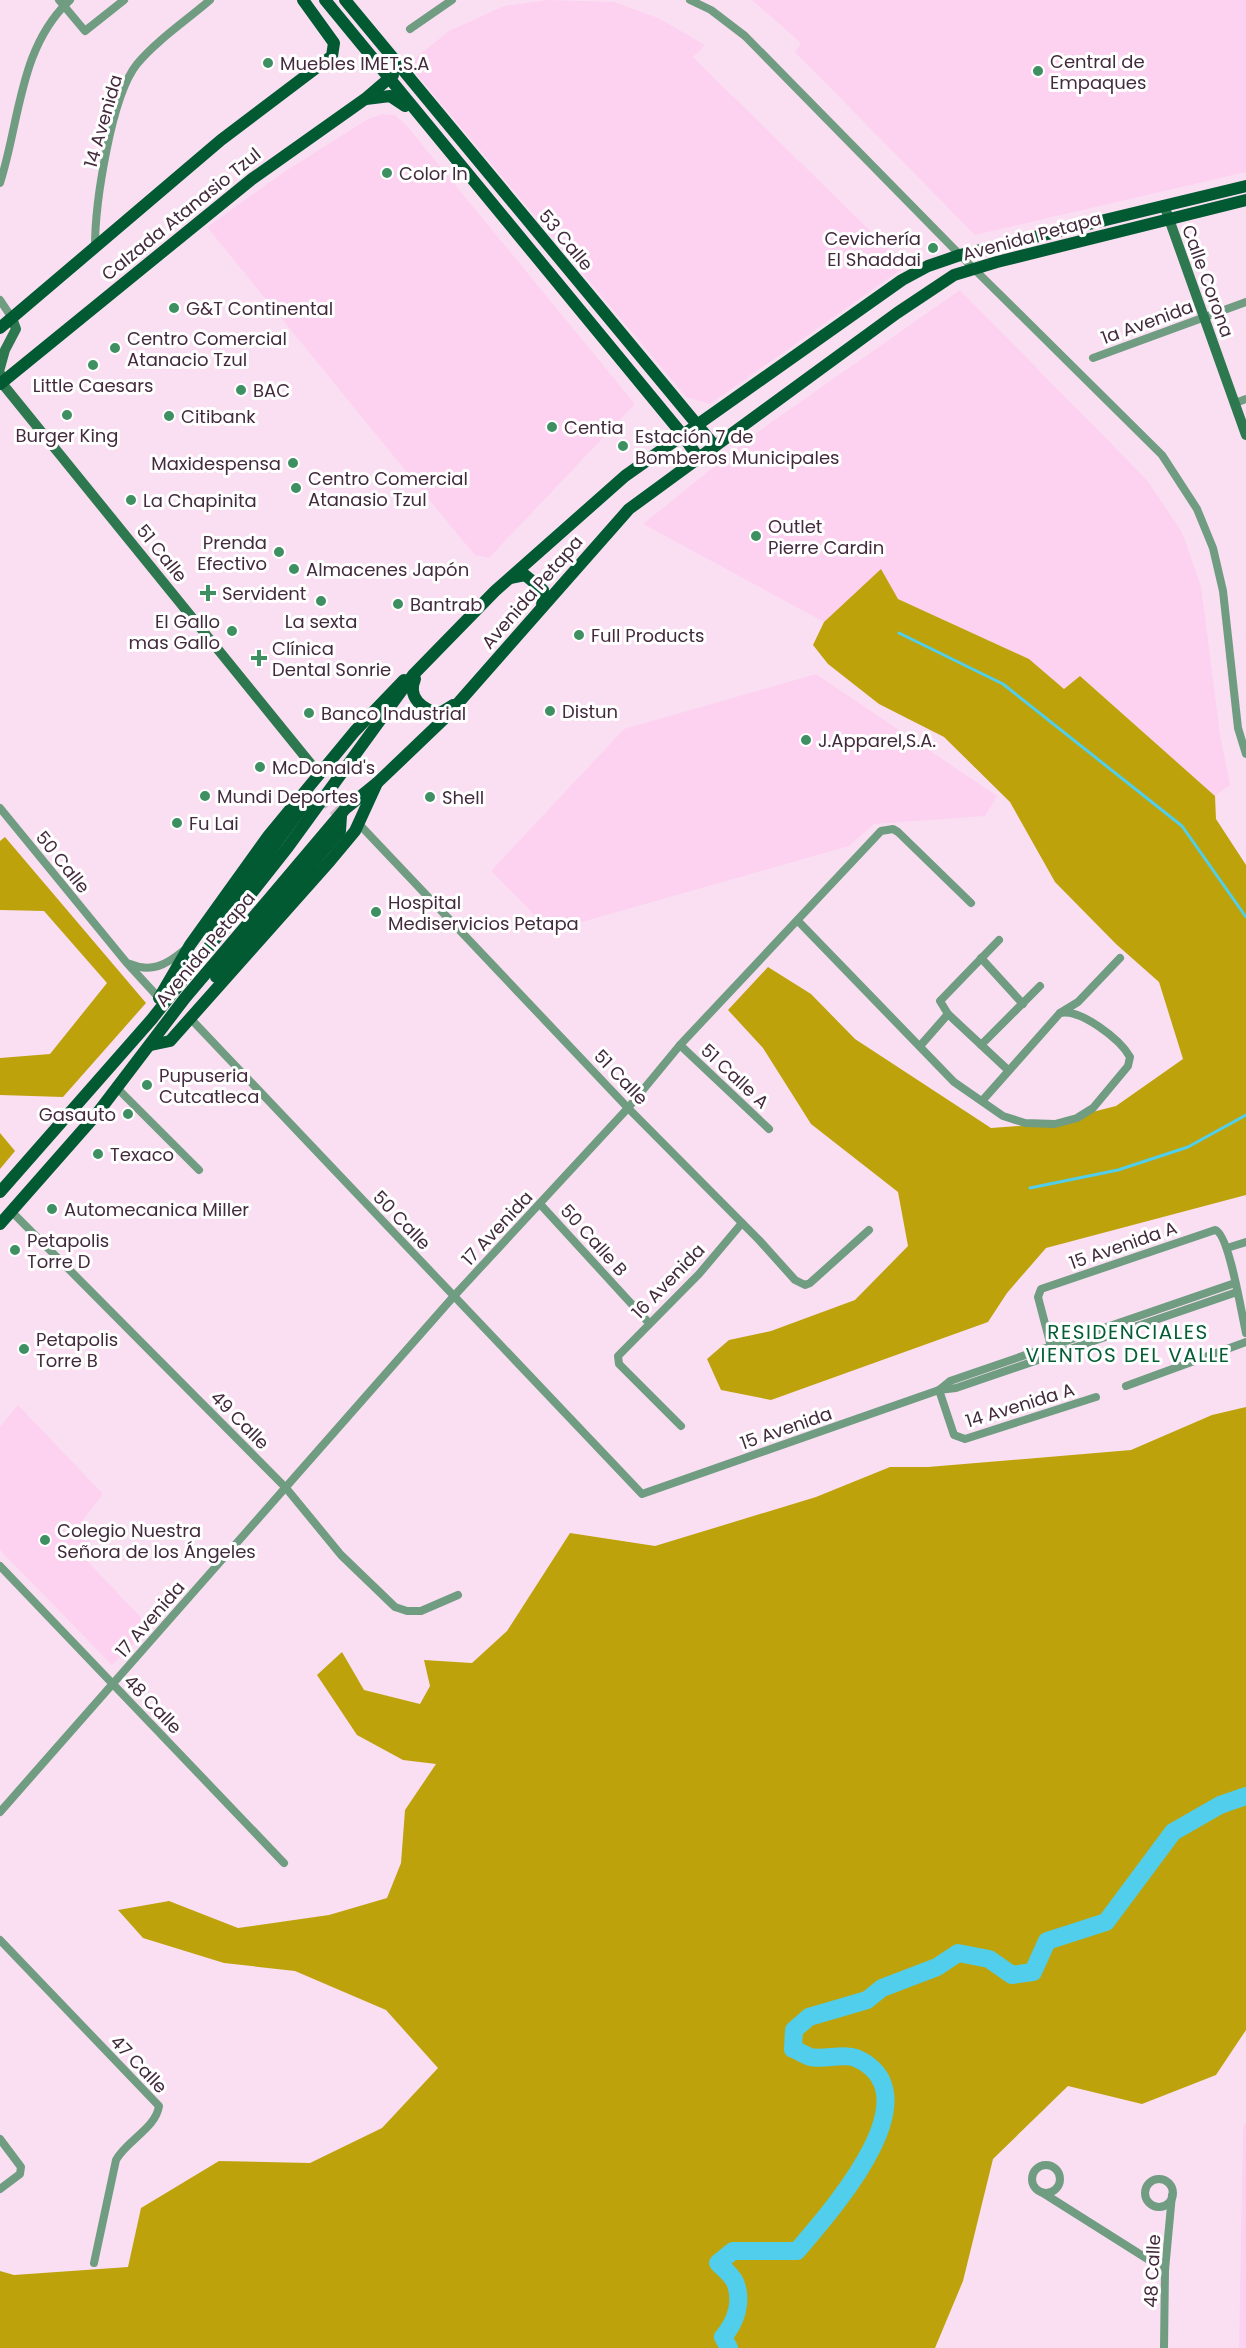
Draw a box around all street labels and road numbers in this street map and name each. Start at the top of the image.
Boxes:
street label: 14 Avenida [78,72,128,170]
street label: Calzada Atanasio Tzul [96,142,266,286]
street label: 53 Calle [533,204,599,276]
street label: Avenida Petapa [960,205,1104,267]
street label: Calle Corona [1176,221,1240,341]
street label: 1a Avenida [1097,294,1197,350]
street label: 51 Calle [131,519,193,587]
street label: Avenida Petapa [476,530,588,654]
street label: 50 Calle [30,826,96,898]
street label: Avenida Petapa [149,886,261,1012]
street label: 51 Calle A [695,1038,775,1114]
street label: 51 Calle [588,1044,654,1110]
street label: 50 Calle [367,1185,437,1255]
street label: 17 Avenida [456,1185,538,1271]
street label: 50 Calle B [555,1198,633,1282]
street label: 15 Avenida A [1066,1215,1180,1275]
street label: 16 Avenida [626,1238,710,1324]
street label: 14 Avenida A [963,1377,1077,1433]
street label: 49 Calle [205,1385,275,1455]
street label: 15 Avenida [737,1401,835,1455]
street label: 17 Avenida [110,1575,190,1663]
street label: 48 Calle [118,1669,188,1739]
street label: 47 Calle [105,2029,173,2099]
street label: 48 Calle [1138,2234,1166,2308]

